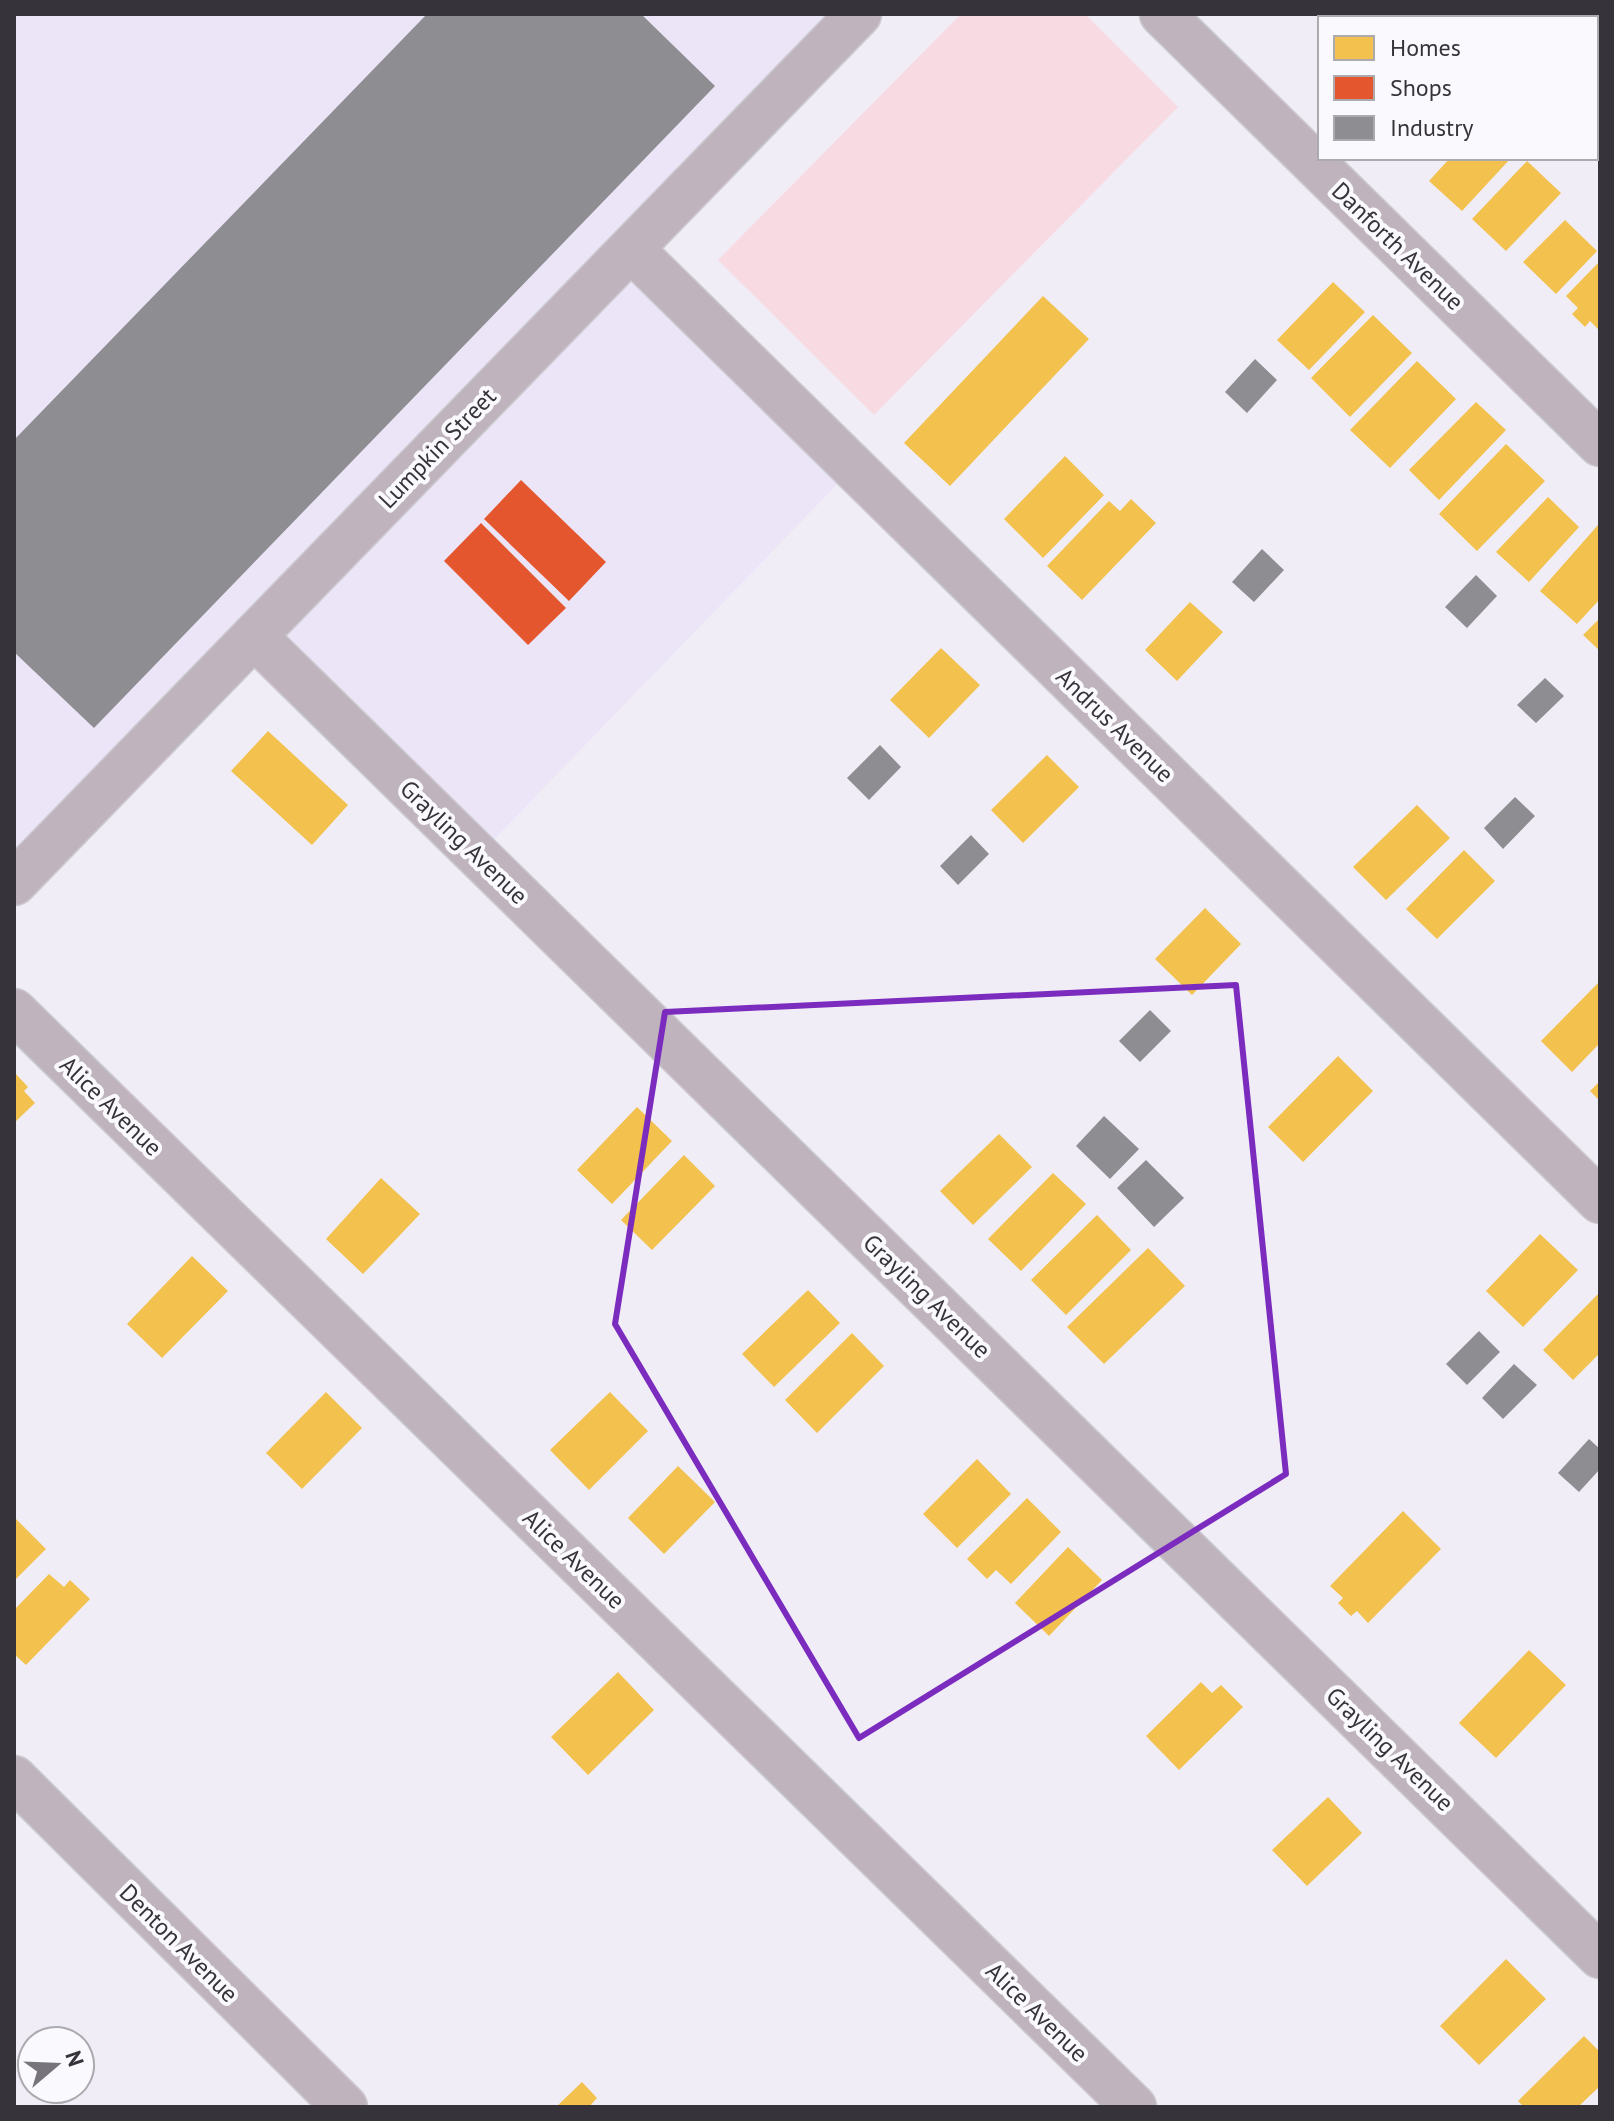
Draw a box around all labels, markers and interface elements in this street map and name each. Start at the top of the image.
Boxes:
legend [1318,16,1598,160]
text: Homes [1390,32,1461,63]
text: Shops [1390,72,1452,103]
text: Industry [1390,112,1474,143]
street label: Danforth Avenue [1325,175,1471,317]
street label: Lumpkin Street [372,381,502,515]
street label: Andrus Avenue [1050,661,1180,789]
street label: Grayling Avenue [394,773,534,911]
street label: Alice Avenue [53,1050,169,1162]
street label: Grayling Avenue [857,1227,997,1365]
street label: Alice Avenue [516,1503,632,1615]
street label: Grayling Avenue [1320,1680,1460,1818]
street label: Denton Avenue [113,1877,245,2009]
street label: Alice Avenue [979,1956,1095,2068]
north arrow [16,2025,96,2105]
text: N [59,2047,91,2070]

